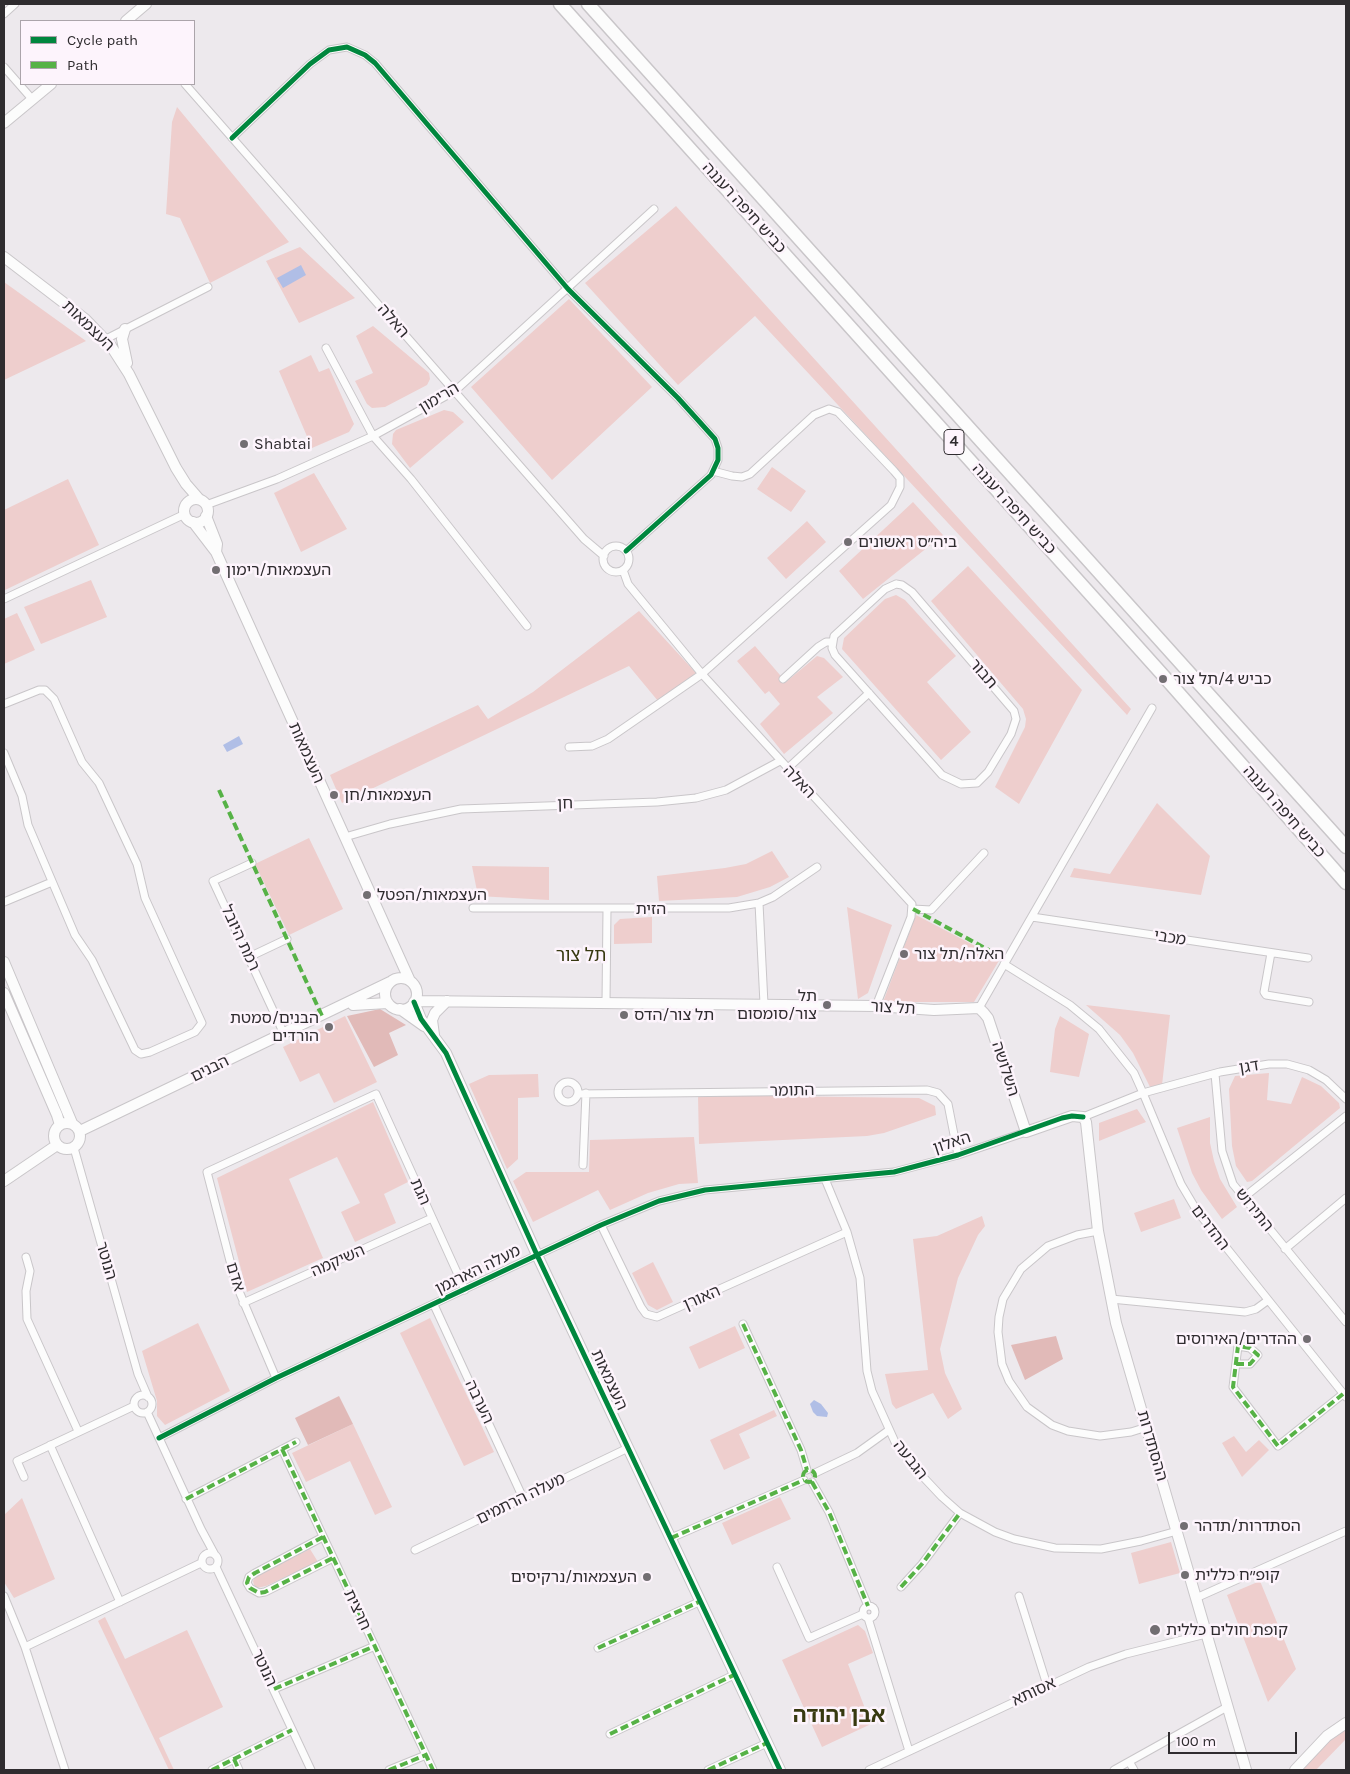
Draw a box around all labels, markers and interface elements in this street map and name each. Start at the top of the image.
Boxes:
legend [20,20,195,85]
text: Cycle path [67,31,138,49]
text: Path [67,56,98,74]
street label: כביש חיפה רעננה [698,158,790,258]
street label: העצמאות [58,297,118,355]
street label: האלה [373,300,413,342]
street label: הרימון [415,379,463,417]
road number: 4 [944,430,964,454]
place label: Shabtai [254,434,311,454]
marker: Shabtai [238,438,250,450]
street label: כביש חיפה רעננה [968,459,1060,559]
place label: ביה״ס ראשונים [858,532,957,552]
marker: ביה״ס ראשונים [842,536,854,548]
place label: העצמאות/רימון [226,560,331,580]
marker: העצמאות/רימון [210,564,222,576]
street label: תבור [965,655,1001,693]
place label: כביש 4/תל צור [1173,669,1271,689]
marker: כביש 4/תל צור [1157,673,1169,685]
street label: העצמאות [284,719,328,787]
street label: האלה [779,761,819,803]
street label: כביש חיפה רעננה [1239,762,1329,862]
place label: העצמאות/חן [344,785,432,805]
marker: העצמאות/חן [328,789,340,801]
street label: חן [557,794,573,814]
place label: העצמאות/הפטל [377,885,487,905]
marker: העצמאות/הפטל [361,889,373,901]
street label: הזית [636,899,666,919]
street label: רמת היובל [216,902,264,974]
street label: מכבי [1153,926,1187,950]
place label: האלה/תל צור [914,944,1004,964]
district label: תל צור [556,945,606,967]
marker: האלה/תל צור [898,948,910,960]
place label: תל צור/סומסום [737,986,817,1024]
street label: תל צור [870,997,916,1019]
marker: תל צור/סומסום [821,999,833,1011]
place label: תל צור/הדס [634,1005,714,1025]
place label: הבנים/סמטת הורדים [230,1008,319,1046]
marker: תל צור/הדס [618,1009,630,1021]
marker: הבנים/סמטת הורדים [323,1021,335,1033]
street label: השלושה [987,1039,1023,1099]
street label: הבנים [188,1052,232,1086]
street label: דגן [1238,1056,1260,1078]
street label: התומר [769,1081,815,1101]
street label: האלון [931,1128,973,1158]
street label: הגת [406,1176,434,1208]
street label: התירוש [1231,1185,1277,1235]
street label: ההדרים [1187,1202,1233,1254]
street label: הנוטר [91,1240,121,1282]
street label: השיקמה [308,1241,368,1281]
street label: מעלה הארגמן [432,1241,524,1299]
street label: אדם [222,1260,248,1294]
street label: האורן [681,1281,723,1315]
place label: ההדרים/האירוסים [1176,1329,1297,1349]
marker: ההדרים/האירוסים [1301,1333,1313,1345]
street label: העצמאות [587,1347,631,1413]
street label: הערבה [460,1377,498,1427]
street label: ההסתדרות [1133,1408,1171,1484]
street label: הגבעה [889,1436,931,1484]
street label: מעלה הרתמים [473,1469,569,1529]
place label: הסתדרות/תדהר [1194,1516,1301,1536]
marker: הסתדרות/תדהר [1178,1520,1190,1532]
place label: קופ״ח כללית [1195,1565,1280,1585]
place label: העצמאות/נרקיסים [511,1567,637,1587]
marker: קופ״ח כללית [1179,1569,1191,1581]
marker: העצמאות/נרקיסים [641,1571,653,1583]
street label: חרצית [339,1587,375,1633]
place label: קופת חולים כללית [1166,1620,1288,1640]
marker: קופת חולים כללית [1148,1623,1162,1637]
street label: הנוטר [247,1646,281,1690]
street label: אסותא [1009,1674,1059,1710]
district label: אבן יהודה [793,1703,885,1729]
scale bar [1170,1722,1299,1754]
text: 100 m [1176,1732,1216,1750]

